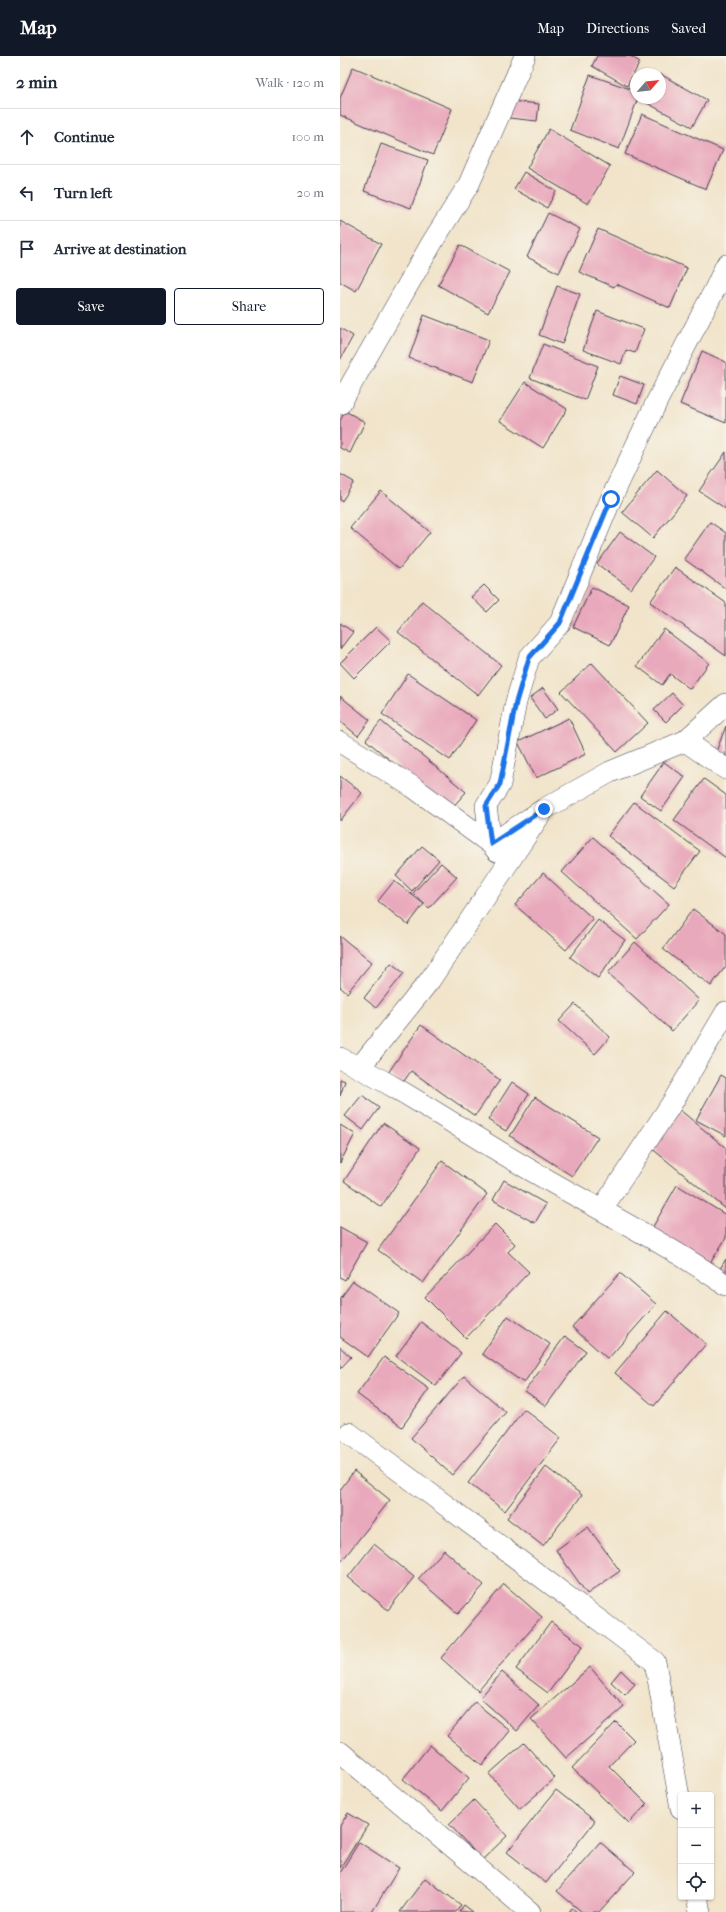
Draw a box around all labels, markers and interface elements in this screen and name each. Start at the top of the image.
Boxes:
text: Map [20,17,56,39]
text: Map [537,20,564,37]
text: Directions [586,20,649,37]
text: Saved [671,20,706,37]
north arrow [630,68,666,104]
text: 2 min [16,72,57,92]
text: Walk · 120 m [256,75,324,90]
icon: ahead [16,126,38,148]
text: Continue [54,128,114,146]
text: 100 m [291,129,324,144]
icon: left [16,182,38,204]
text: Turn left [54,184,112,202]
text: 20 m [297,185,324,200]
icon: arrive [16,238,38,260]
text: Arrive at destination [54,240,186,258]
button: Save [16,288,166,325]
button: Share [174,288,324,325]
route start [602,490,620,508]
route end [535,800,553,818]
map controls [678,1792,714,1900]
button: + [678,1792,714,1828]
button: − [678,1828,714,1864]
button: locate [678,1864,714,1900]

